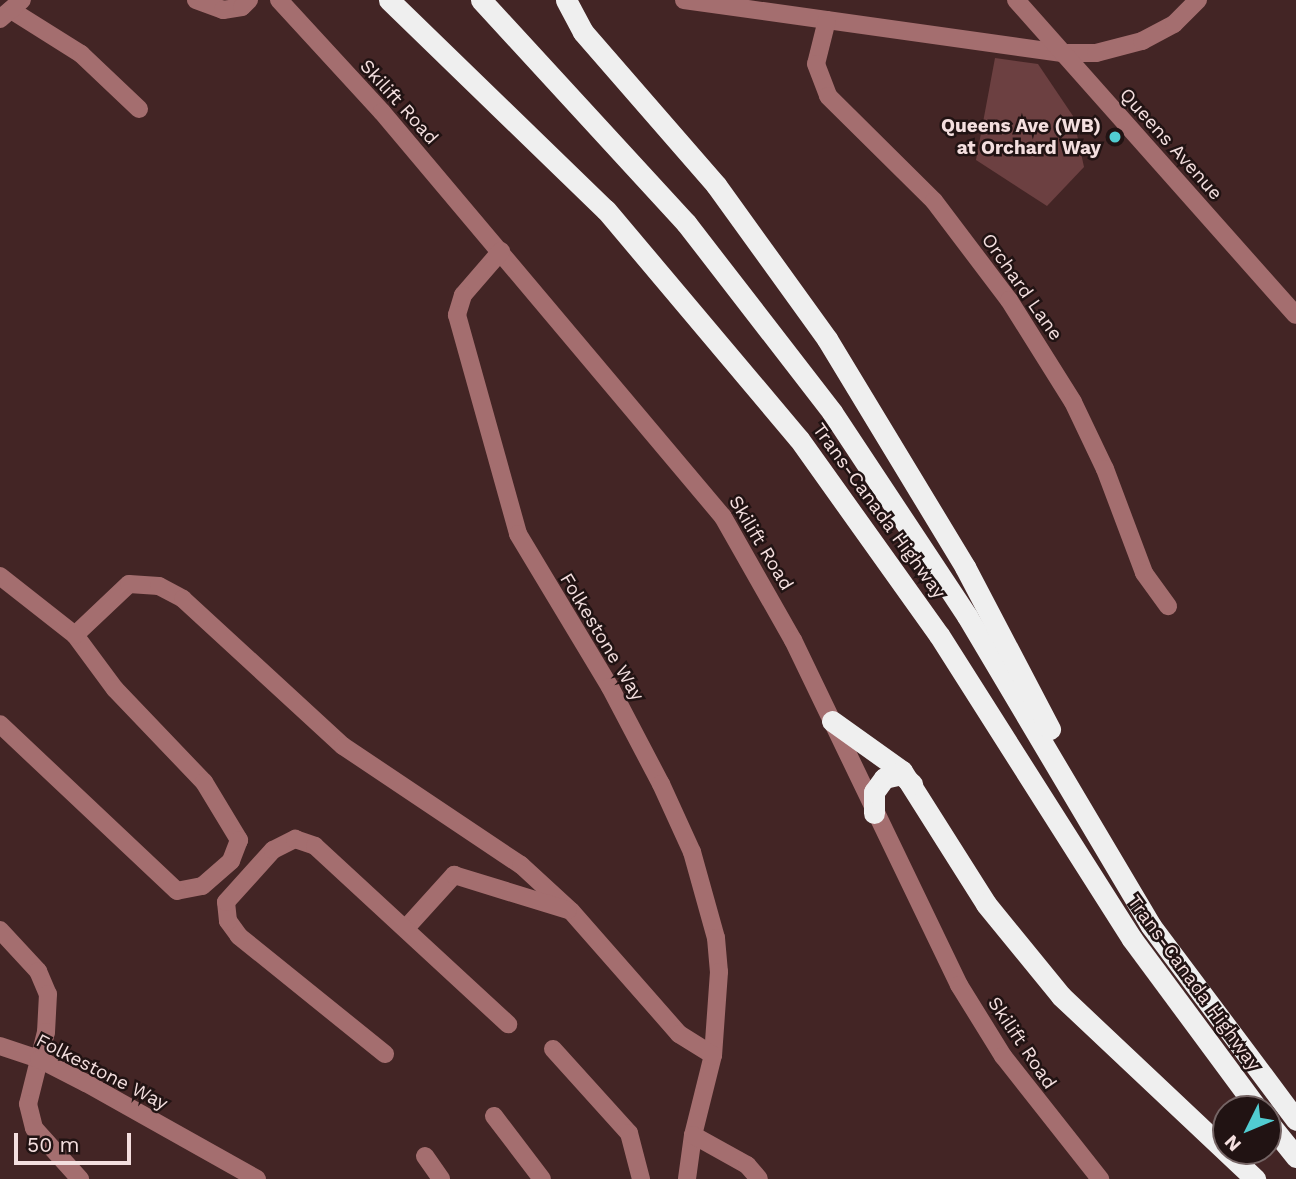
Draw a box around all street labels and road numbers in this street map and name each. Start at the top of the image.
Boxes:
street label: Skilift Road [355,55,443,149]
street label: Queens Avenue [1115,83,1227,205]
street label: Orchard Lane [977,229,1067,345]
street label: Trans-Canada Highway [808,419,950,603]
street label: Skilift Road [724,492,798,594]
street label: Folkestone Way [555,569,649,705]
street label: Trans-Canada Highway [1123,891,1265,1075]
street label: Skilift Road [983,993,1061,1093]
street label: Folkestone Way [32,1029,172,1115]

